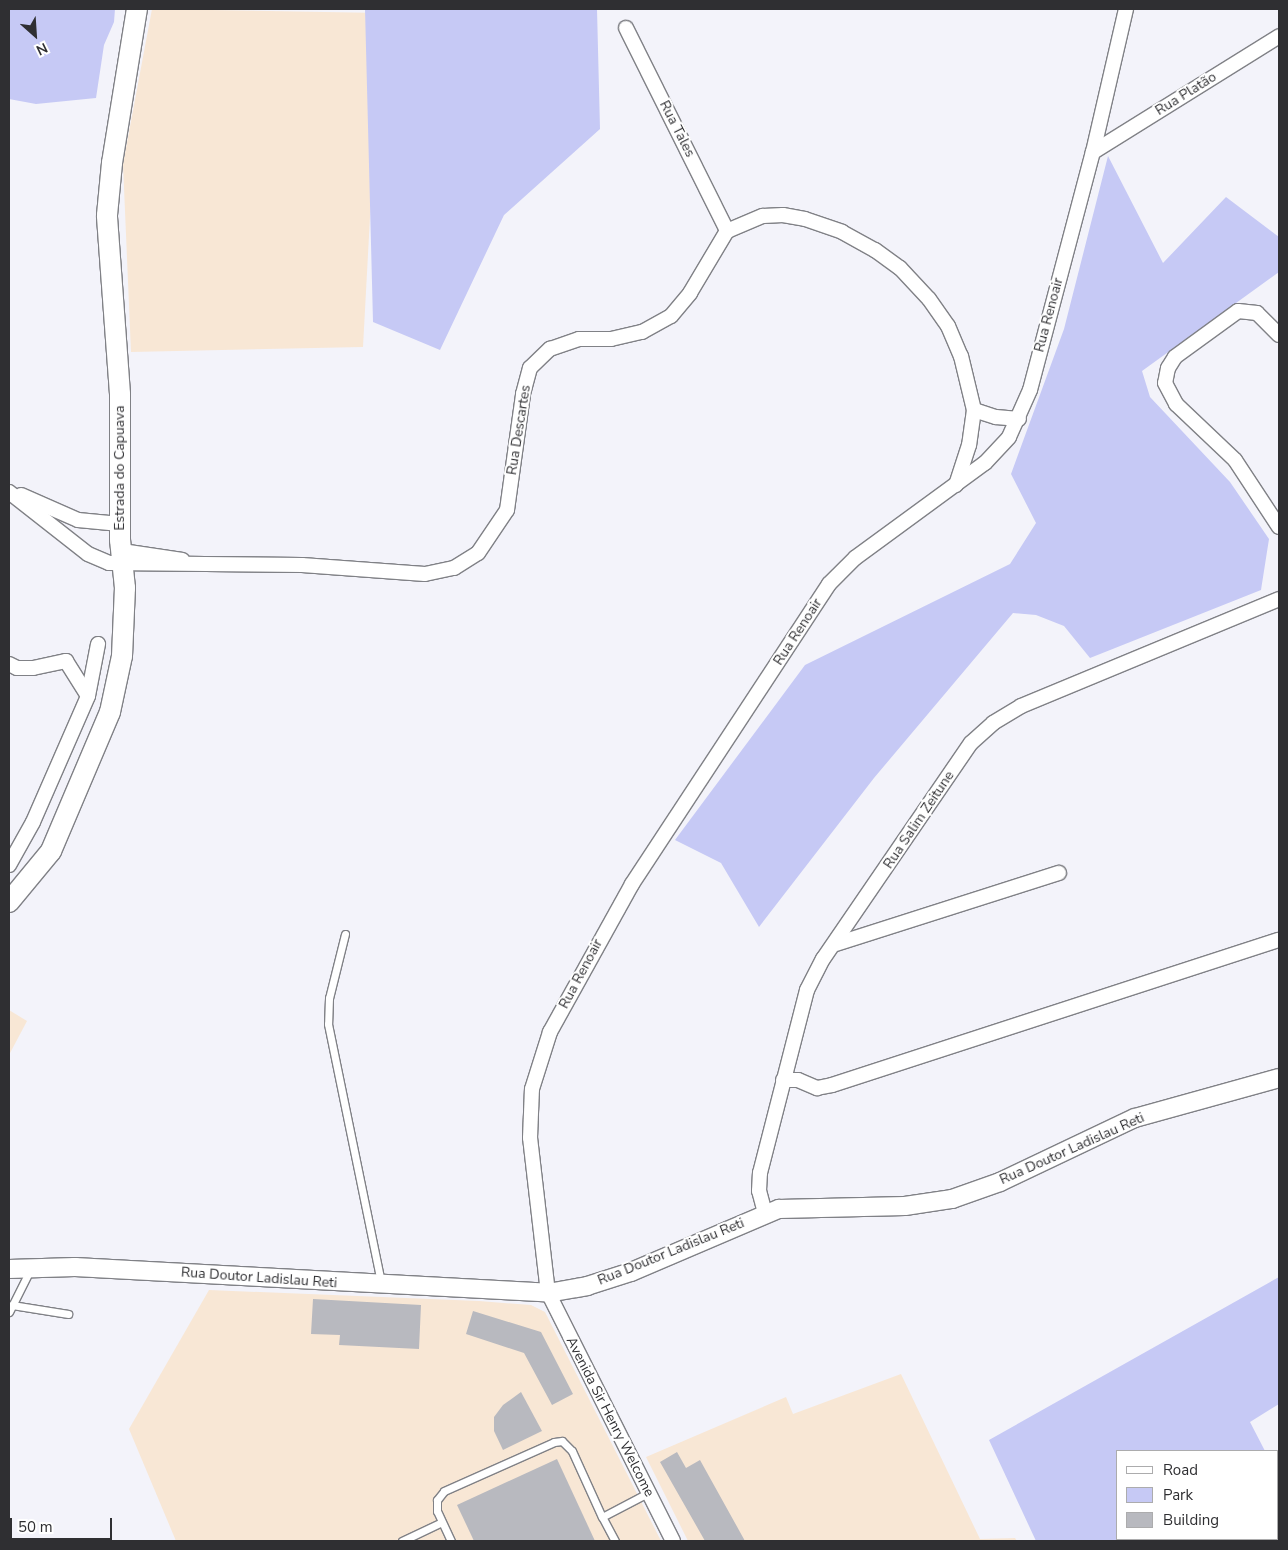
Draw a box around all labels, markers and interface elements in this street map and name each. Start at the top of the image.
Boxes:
north arrow [10,10,60,60]
text: N [33,38,51,60]
street label: Rua Platão [1152,69,1220,119]
street label: Rua Tales [656,98,698,160]
street label: Rua Renoair [1031,276,1067,354]
street label: Rua Descartes [504,384,534,476]
street label: Estrada do Capuava [112,405,128,531]
street label: Rua Renoair [770,595,826,669]
street label: Rua Salim Zeitune [880,768,958,872]
street label: Rua Renoair [556,936,606,1012]
street label: Rua Doutor Ladislau Reti [997,1110,1147,1188]
street label: Rua Doutor Ladislau Reti [595,1215,747,1289]
street label: Rua Doutor Ladislau Reti [180,1264,338,1292]
street label: Avenida Sir Henry Welcome [562,1334,658,1500]
legend [1116,1450,1278,1540]
text: Road [1163,1460,1198,1480]
text: Park [1163,1485,1193,1505]
scale bar [12,1508,115,1540]
text: Building [1163,1510,1219,1530]
text: 50 m [18,1517,53,1537]

